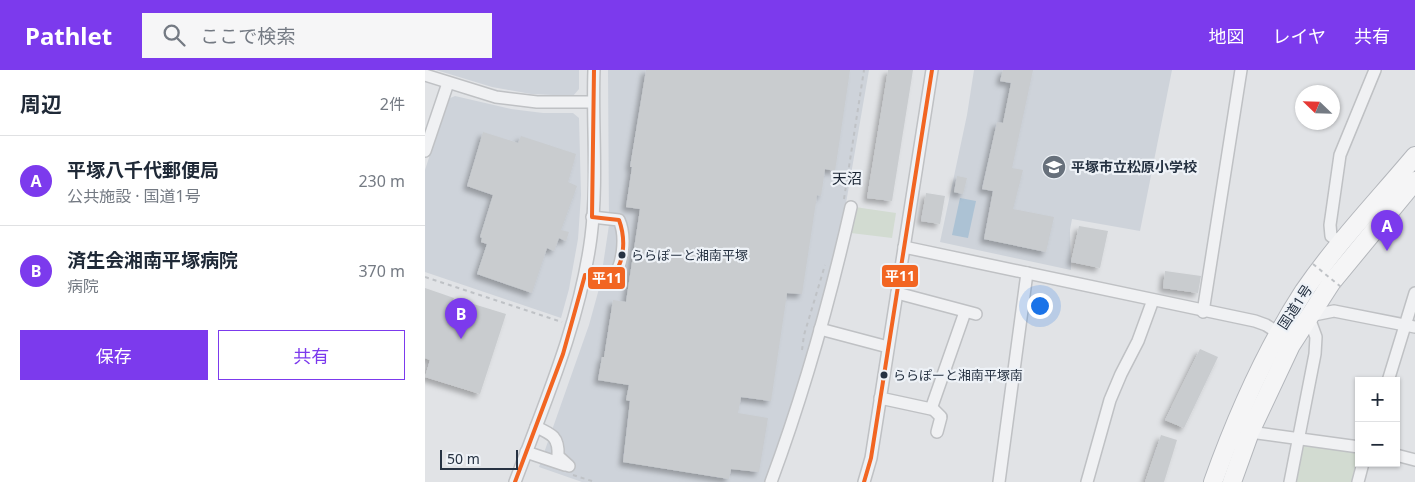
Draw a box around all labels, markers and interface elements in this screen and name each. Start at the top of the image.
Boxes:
search box [142,13,492,58]
text: Pathlet [25,19,112,52]
icon: search [160,21,188,49]
text: ここで検索 [200,23,295,49]
text: 地図 [1209,24,1245,48]
text: レイヤ [1273,24,1326,48]
text: 共有 [1354,24,1390,48]
north arrow [1295,85,1340,130]
text: 周辺 [20,90,62,118]
text: 2件 [380,93,405,115]
school or university icon: 平塚市立松原小学校 [1041,154,1067,180]
text: 平塚八千代郵便局 [67,157,219,183]
place label: 平塚市立松原小学校 [1071,157,1197,176]
district label: 天沼 [832,168,862,188]
text: A [30,170,42,192]
text: 230 m [358,170,405,192]
text: 公共施設 · 国道1号 [67,185,201,207]
pin: A [1371,210,1403,251]
place label: ららぽーと湘南平塚 [631,246,748,264]
text: 済生会湘南平塚病院 [67,247,238,273]
marker: ららぽーと湘南平塚 [617,250,627,260]
text: B [31,260,41,282]
text: 370 m [358,260,405,282]
line badge: 平11 [881,264,919,288]
line badge: 平11 [587,266,626,290]
text: 平11 [885,266,915,285]
text: 平11 [592,268,622,287]
text: 病院 [67,275,99,297]
street label: 国道1号 [1273,281,1316,333]
your location [1027,293,1053,319]
pin: B [445,298,477,339]
button: 保存 [20,330,208,380]
button: 共有 [218,330,405,380]
place label: ららぽーと湘南平塚南 [893,366,1023,384]
marker: ららぽーと湘南平塚南 [879,370,889,380]
map controls [1355,377,1400,467]
button: + [1355,377,1400,422]
button: − [1355,422,1400,467]
scale bar [440,447,517,470]
text: 50 m [447,449,480,468]

